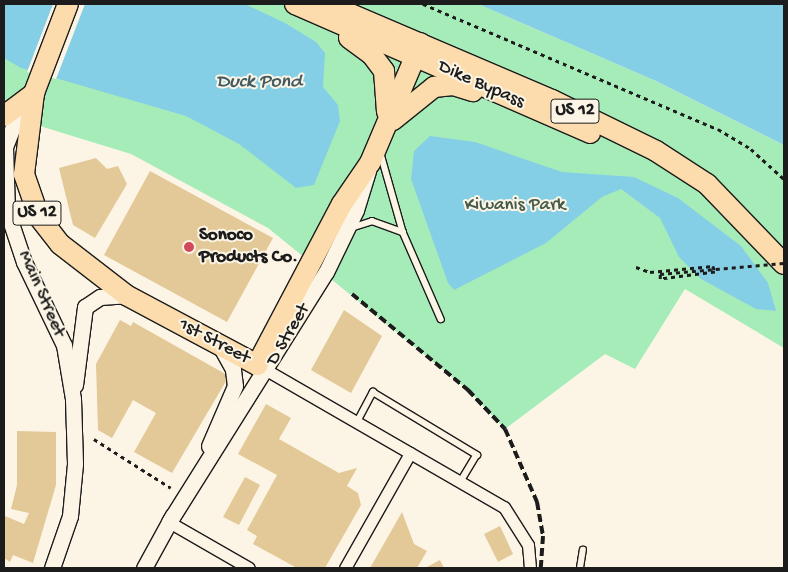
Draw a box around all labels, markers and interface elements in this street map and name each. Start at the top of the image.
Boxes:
street label: Dike Bypass [434,56,528,114]
water label: Duck Pond [216,70,302,94]
road number: US 12 [550,95,600,126]
park label: Kiwanis Park [465,195,565,217]
road number: US 12 [12,198,62,228]
place label: Sonoco Products Co. [199,225,298,269]
marker: Sonoco Products Co. [183,241,195,253]
street label: Main Street [12,247,70,341]
street label: D Street [262,300,316,370]
street label: 1st Street [174,314,254,370]

